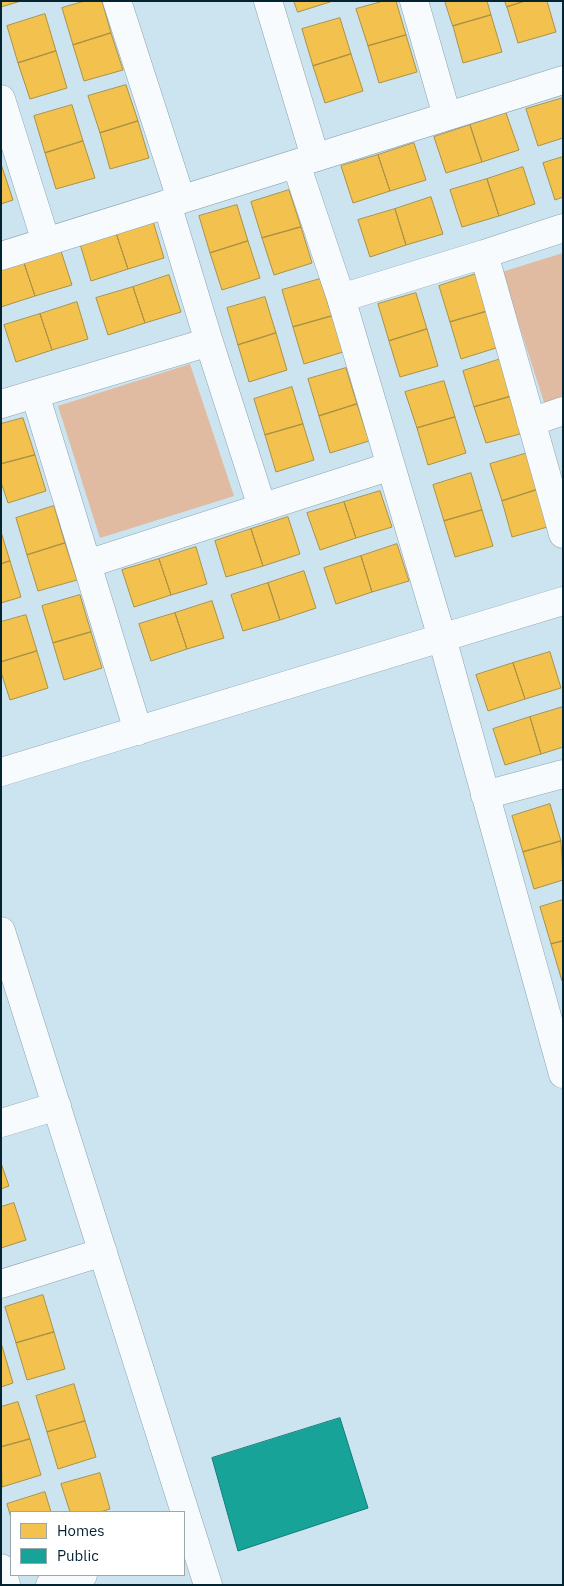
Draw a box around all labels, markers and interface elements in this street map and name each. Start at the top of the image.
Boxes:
legend [10,1511,185,1576]
text: Homes [57,1521,105,1540]
text: Public [57,1546,99,1565]

